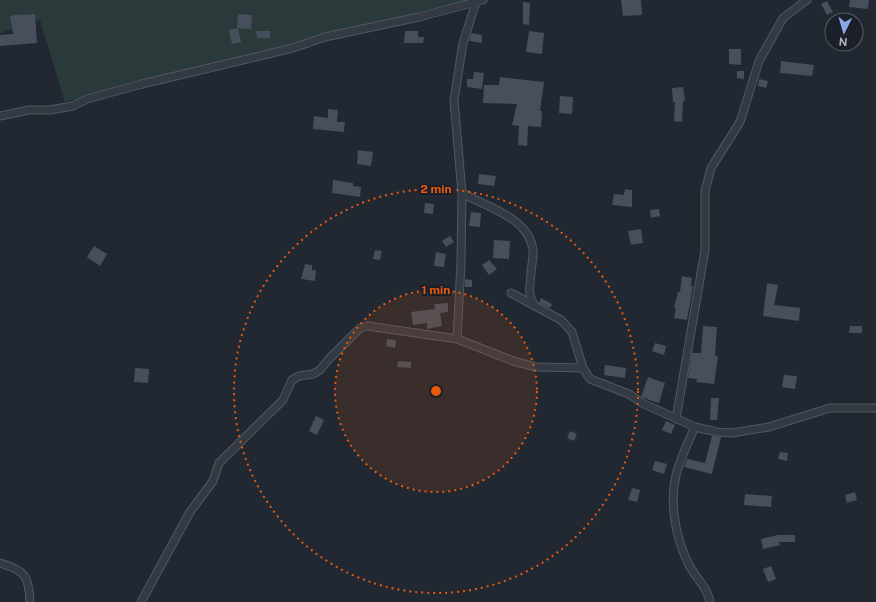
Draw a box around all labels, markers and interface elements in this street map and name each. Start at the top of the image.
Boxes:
north arrow [824,12,864,52]
text: N [838,36,848,48]
text: 2 min [420,182,452,196]
text: 1 min [422,283,450,297]
centre of rings [429,384,443,398]

